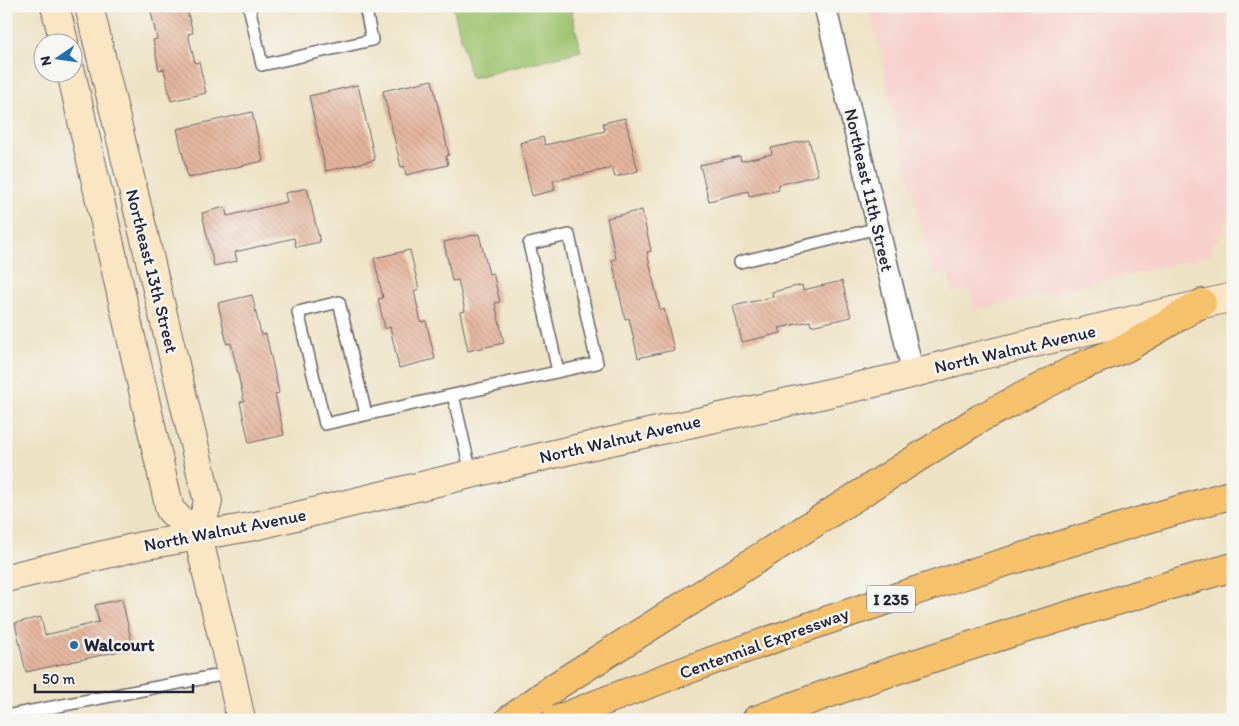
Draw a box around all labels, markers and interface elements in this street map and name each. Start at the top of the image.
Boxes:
north arrow [32,32,82,82]
text: N [36,54,55,67]
street label: Northeast 11th Street [840,106,899,274]
street label: Northeast 13th Street [121,187,183,355]
street label: North Walnut Avenue [932,320,1098,378]
street label: North Walnut Avenue [537,410,703,468]
street label: North Walnut Avenue [142,503,308,557]
road number: I 235 [867,586,915,612]
street label: Centennial Expressway [676,602,852,684]
place label: Walcourt [84,634,155,656]
marker: Walcourt [68,639,80,651]
scale bar [35,661,192,693]
text: 50 m [42,670,75,688]

